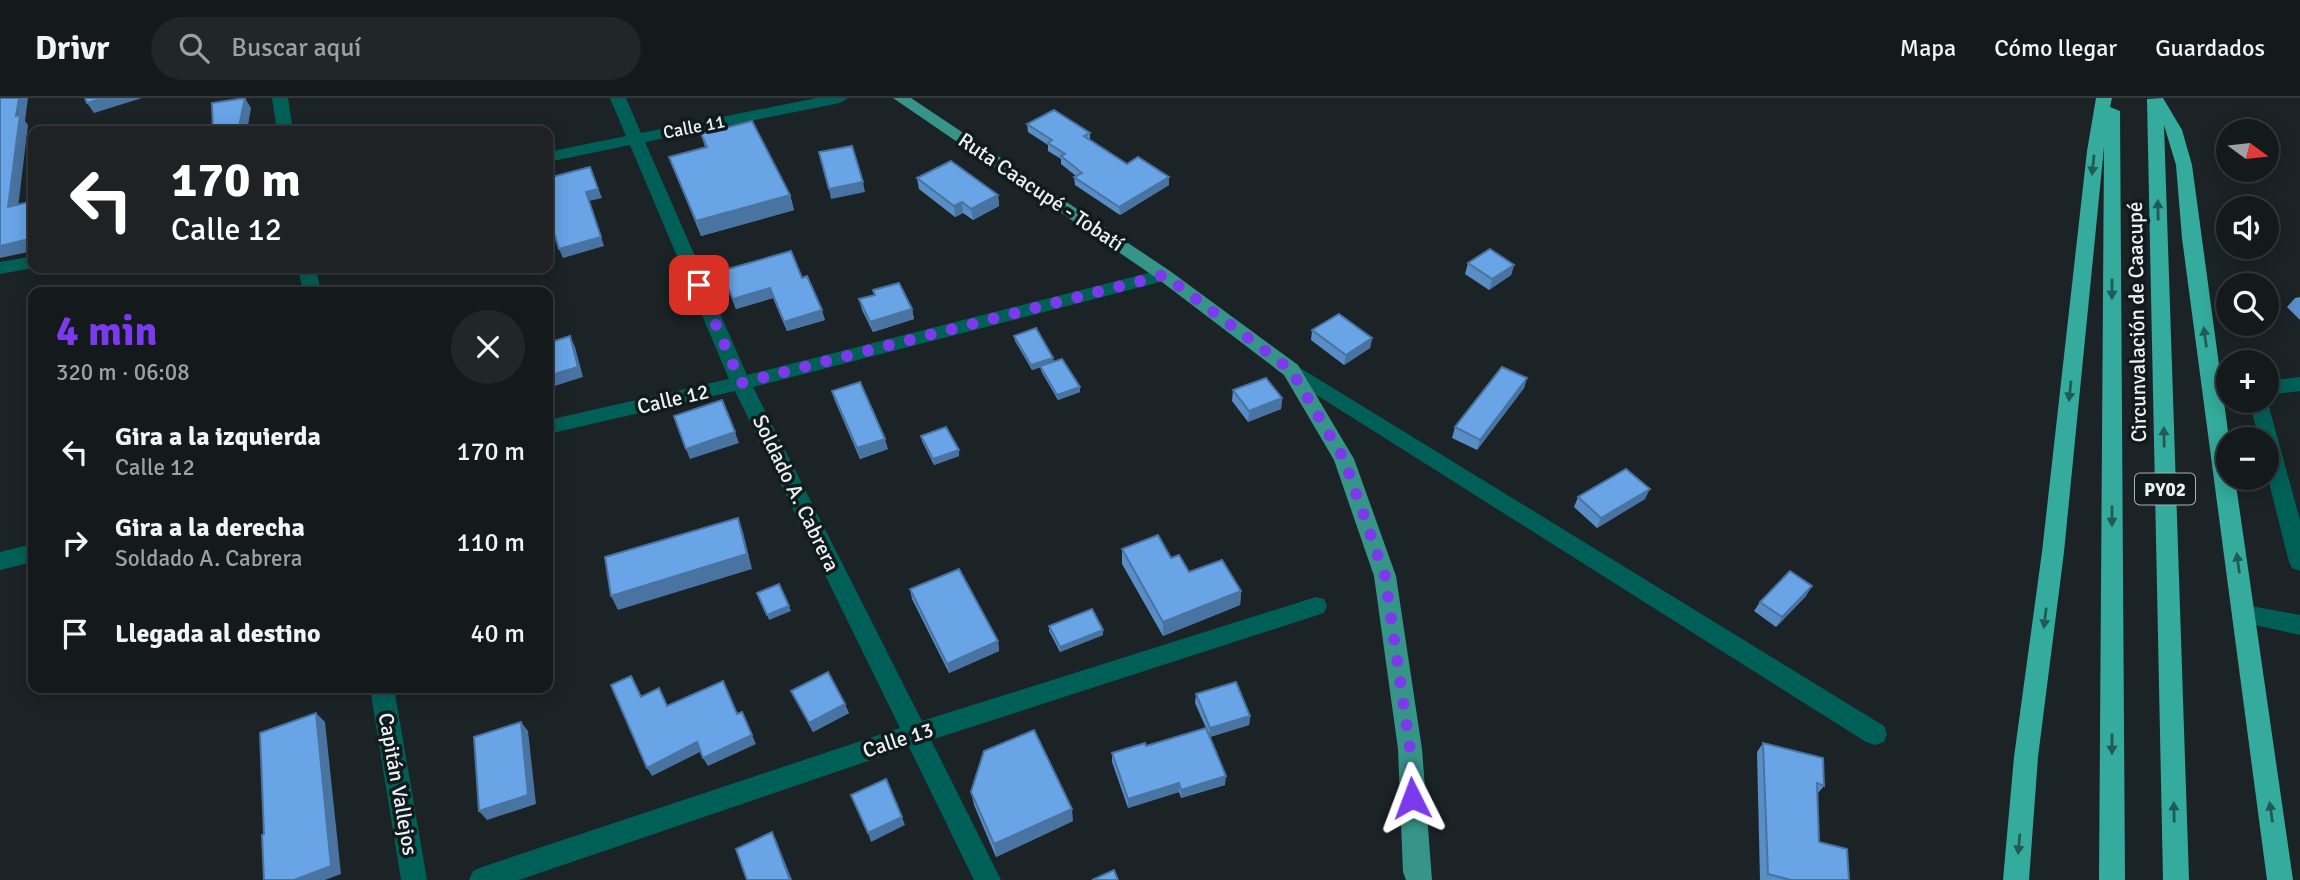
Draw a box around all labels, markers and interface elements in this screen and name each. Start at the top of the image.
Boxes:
search box [151,17,641,80]
text: Drivr [35,28,109,69]
icon: search [175,29,213,67]
text: Buscar aquí [231,32,361,64]
text: Mapa [1900,33,1956,63]
text: Cómo llegar [1994,33,2117,63]
text: Guardados [2155,33,2265,63]
street label: Calle 11 [661,110,727,144]
north arrow [2216,119,2278,182]
map controls [2216,119,2279,490]
street label: Ruta Caacupé - Tobatí [953,127,1129,257]
text: 170 m [171,150,301,210]
icon: left [56,154,147,245]
one-way arrow [2087,154,2098,176]
button: sound [2216,196,2279,259]
one-way arrow [2153,199,2164,221]
street label: Circunvalación de Caacupé [2122,201,2152,443]
text: Calle 12 [171,210,282,249]
pin [669,255,729,315]
icon: arrive [680,266,718,304]
button: search [2216,273,2279,336]
one-way arrow [2106,278,2118,300]
text: 4 min [56,306,157,357]
button: close [451,310,525,384]
one-way arrow [2199,326,2210,348]
button: + [2216,350,2279,413]
text: 320 m · 06:08 [56,358,190,387]
street label: Calle 12 [635,378,711,420]
one-way arrow [2064,381,2075,403]
street label: Soldado A. Cabrera [747,410,845,576]
text: Gira a la izquierda [115,421,321,453]
one-way arrow [2158,426,2170,448]
button: − [2216,427,2279,490]
icon: left [56,433,94,471]
text: 170 m [456,436,525,468]
text: Calle 12 [115,453,195,482]
road number: PY02 [2135,474,2195,504]
one-way arrow [2106,505,2118,527]
text: Gira a la derecha [115,512,305,544]
icon: right [56,524,94,562]
text: 110 m [456,527,525,559]
text: Soldado A. Cabrera [115,544,302,573]
one-way arrow [2232,551,2243,573]
one-way arrow [2039,607,2050,629]
icon: arrive [56,615,94,653]
text: Llegada al destino [115,618,321,650]
text: 40 m [470,618,525,650]
street label: Capitán Vallejos [373,711,423,857]
street label: Calle 13 [859,716,937,764]
one-way arrow [2106,733,2118,755]
position arrow [1375,761,1449,835]
one-way arrow [2168,801,2180,823]
one-way arrow [2266,801,2277,823]
one-way arrow [2013,833,2024,855]

